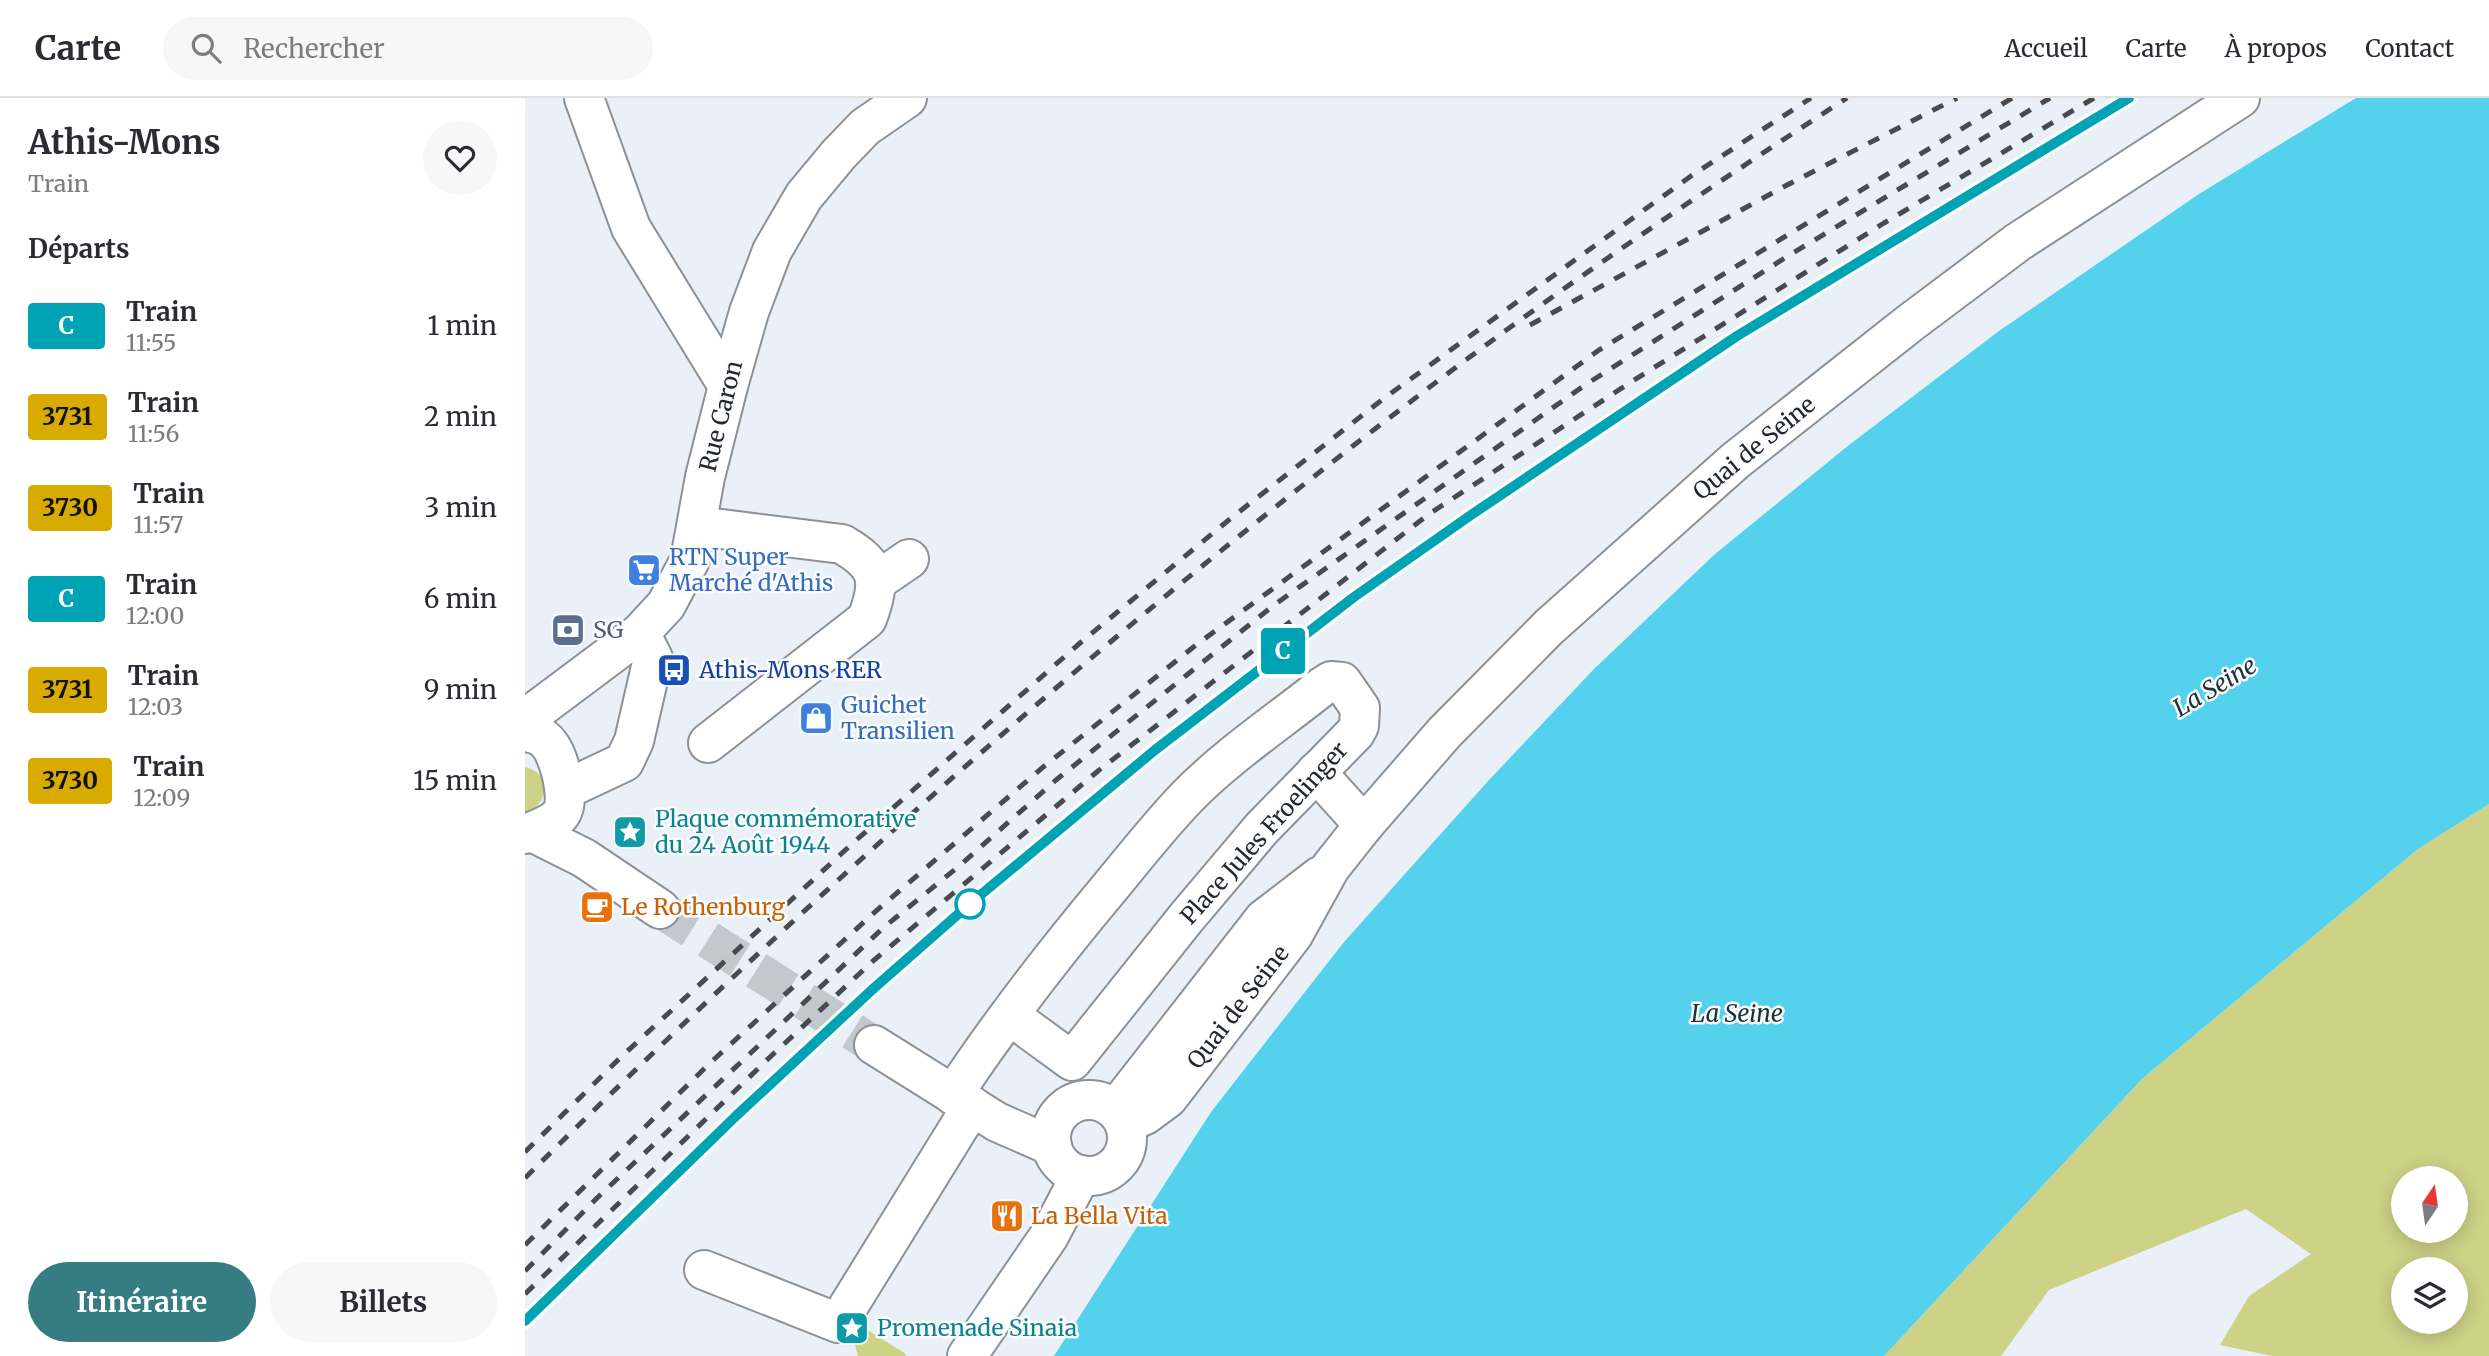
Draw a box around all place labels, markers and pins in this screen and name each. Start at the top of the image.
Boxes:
place label: RTN Super Marché d'Athis [669,542,833,597]
supermarket icon: RTN Super Marché d'Athis [625,551,663,589]
bank icon: SG [549,611,587,649]
place label: SG [593,615,624,644]
bus stop icon: Athis-Mons RER [655,651,693,689]
place label: Athis-Mons RER [698,655,882,684]
place label: Guichet Transilien [841,690,955,745]
shop icon: Guichet Transilien [797,699,835,737]
place label: Plaque commémorative du 24 Août 1944 [655,804,916,859]
place icon: Plaque commémorative du 24 Août 1944 [611,813,649,851]
cafe icon: Le Rothenburg [578,888,616,926]
unlabelled marker [955,889,985,919]
place label: Le Rothenburg [621,892,785,921]
restaurant icon: La Bella Vita [988,1197,1026,1235]
place label: La Bella Vita [1031,1201,1168,1230]
place icon: Promenade Sinaia [833,1309,871,1347]
place label: Promenade Sinaia [877,1313,1077,1342]

